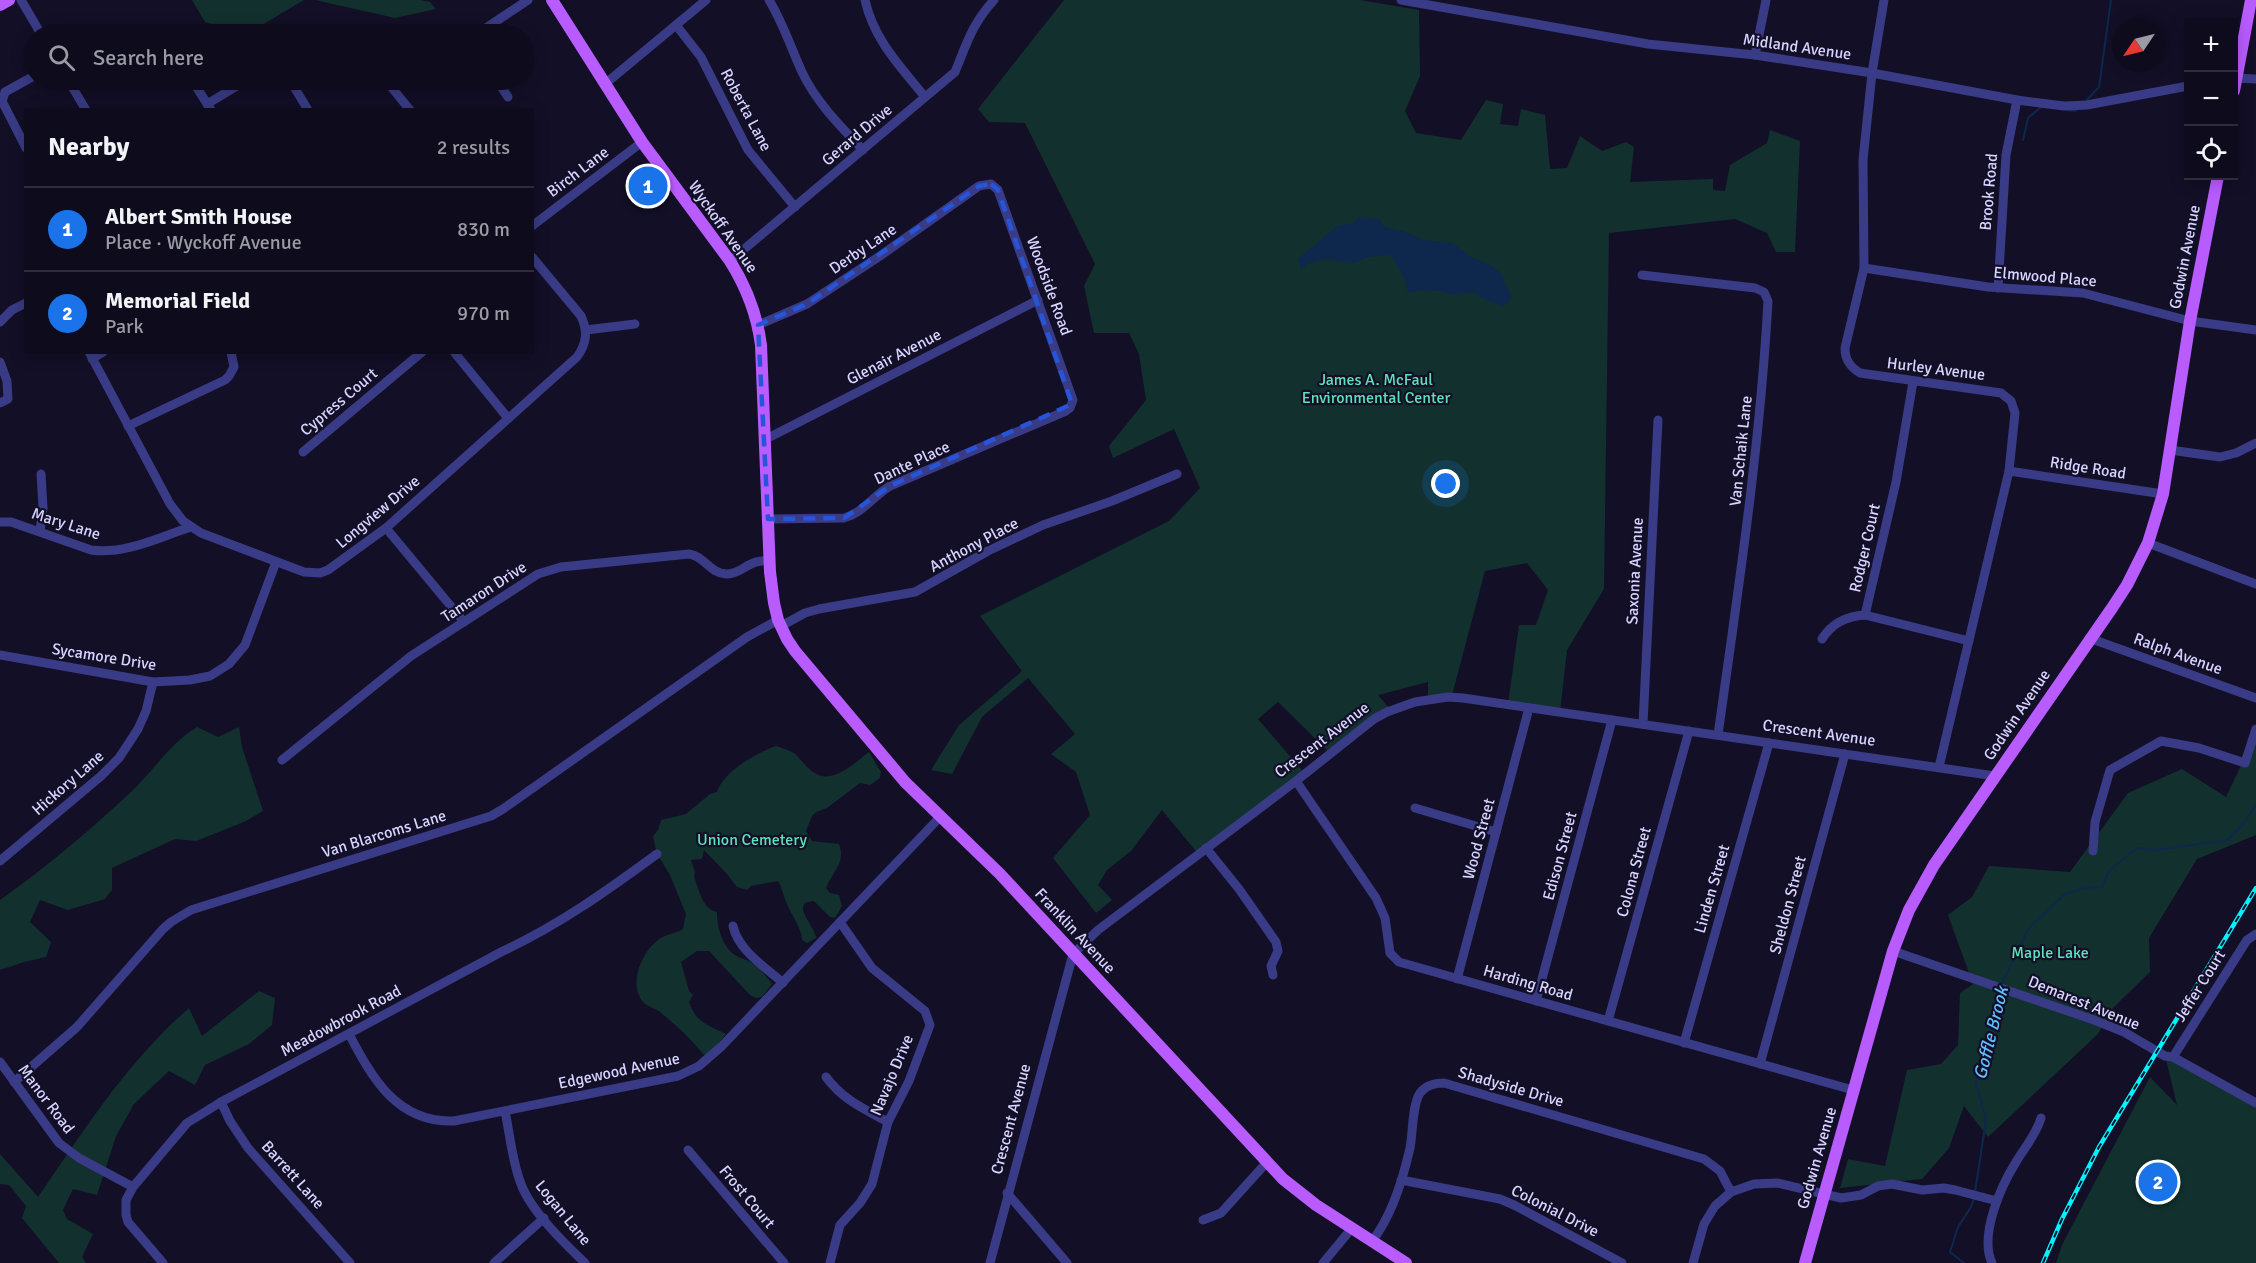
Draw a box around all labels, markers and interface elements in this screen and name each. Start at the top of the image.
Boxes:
north arrow [2112,18,2166,72]
map controls [2184,18,2238,180]
button: + [2184,18,2238,72]
search box [24,24,534,90]
street label: Midland Avenue [1741,29,1853,65]
icon: search [45,41,78,74]
text: Search here [93,44,204,71]
street label: Roberta Lane [716,65,776,155]
button: − [2184,72,2238,126]
street label: Gerard Drive [818,100,896,170]
button: locate [2184,126,2238,180]
text: Nearby [48,131,129,163]
text: 2 results [437,135,510,160]
street label: Birch Lane [543,142,613,202]
street label: Brook Road [1976,153,2002,231]
pin: 1 [628,164,668,208]
street label: Wyckoff Avenue [684,177,762,277]
text: Albert Smith House [105,203,292,230]
street label: Godwin Avenue [2165,203,2205,311]
text: 1 [62,217,73,242]
text: 830 m [457,217,510,242]
street label: Derby Lane [826,219,900,279]
text: Place · Wyckoff Avenue [105,230,302,255]
street label: Woodside Road [1022,234,1076,338]
street label: Elmwood Place [1993,263,2097,291]
text: Memorial Field [105,287,250,314]
text: 2 [62,301,73,326]
text: 970 m [457,301,510,326]
text: Park [105,314,143,339]
street label: Glenair Avenue [843,325,945,389]
street label: Hurley Avenue [1886,353,1986,385]
street label: Cypress Court [296,364,382,440]
park label: James A. McFaul Environmental Center [1302,370,1450,408]
street label: Van Schaik Lane [1725,395,1757,507]
street label: Dante Place [871,437,953,489]
street label: Ridge Road [2049,452,2127,484]
your location [1431,469,1460,498]
street label: Longview Drive [332,471,424,553]
street label: Rodger Court [1845,501,1885,594]
street label: Mary Lane [29,503,103,545]
street label: Anthony Place [926,513,1022,577]
street label: Saxonia Avenue [1622,517,1648,625]
street label: Tamaron Drive [438,557,530,627]
street label: Ralph Avenue [2131,629,2225,679]
street label: Sycamore Drive [50,639,158,675]
street label: Godwin Avenue [1979,666,2055,764]
street label: Crescent Avenue [1271,698,1373,782]
street label: Crescent Avenue [1761,715,1877,751]
street label: Hickory Lane [28,746,108,820]
street label: Wood Street [1459,796,1500,882]
street label: Van Blarcoms Lane [319,806,449,862]
street label: Edison Street [1539,809,1582,902]
street label: Colona Street [1612,824,1656,919]
park label: Union Cemetery [697,830,807,850]
street label: Linden Street [1690,842,1734,936]
street label: Sheldon Street [1765,853,1811,956]
street label: Franklin Avenue [1030,884,1120,978]
park label: Maple Lake [2011,943,2089,963]
street label: Jeffer Court [2170,946,2230,1026]
street label: Harding Road [1481,961,1575,1005]
street label: Demarest Avenue [2025,971,2143,1035]
street label: Meadowbrook Road [277,981,405,1061]
water label: Goffle Brook [1969,982,2014,1082]
street label: Navajo Drive [866,1031,918,1119]
street label: Edgewood Avenue [556,1048,682,1094]
street label: Manor Road [13,1060,79,1138]
street label: Crescent Avenue [987,1062,1035,1176]
street label: Shadyside Drive [1456,1062,1566,1112]
street label: Godwin Avenue [1793,1105,1841,1211]
street label: Barrett Lane [257,1137,329,1213]
pin: 2 [2138,1160,2178,1204]
street label: Frost Court [715,1161,779,1233]
street label: Logan Lane [531,1176,595,1250]
street label: Colonial Drive [1508,1180,1602,1242]

